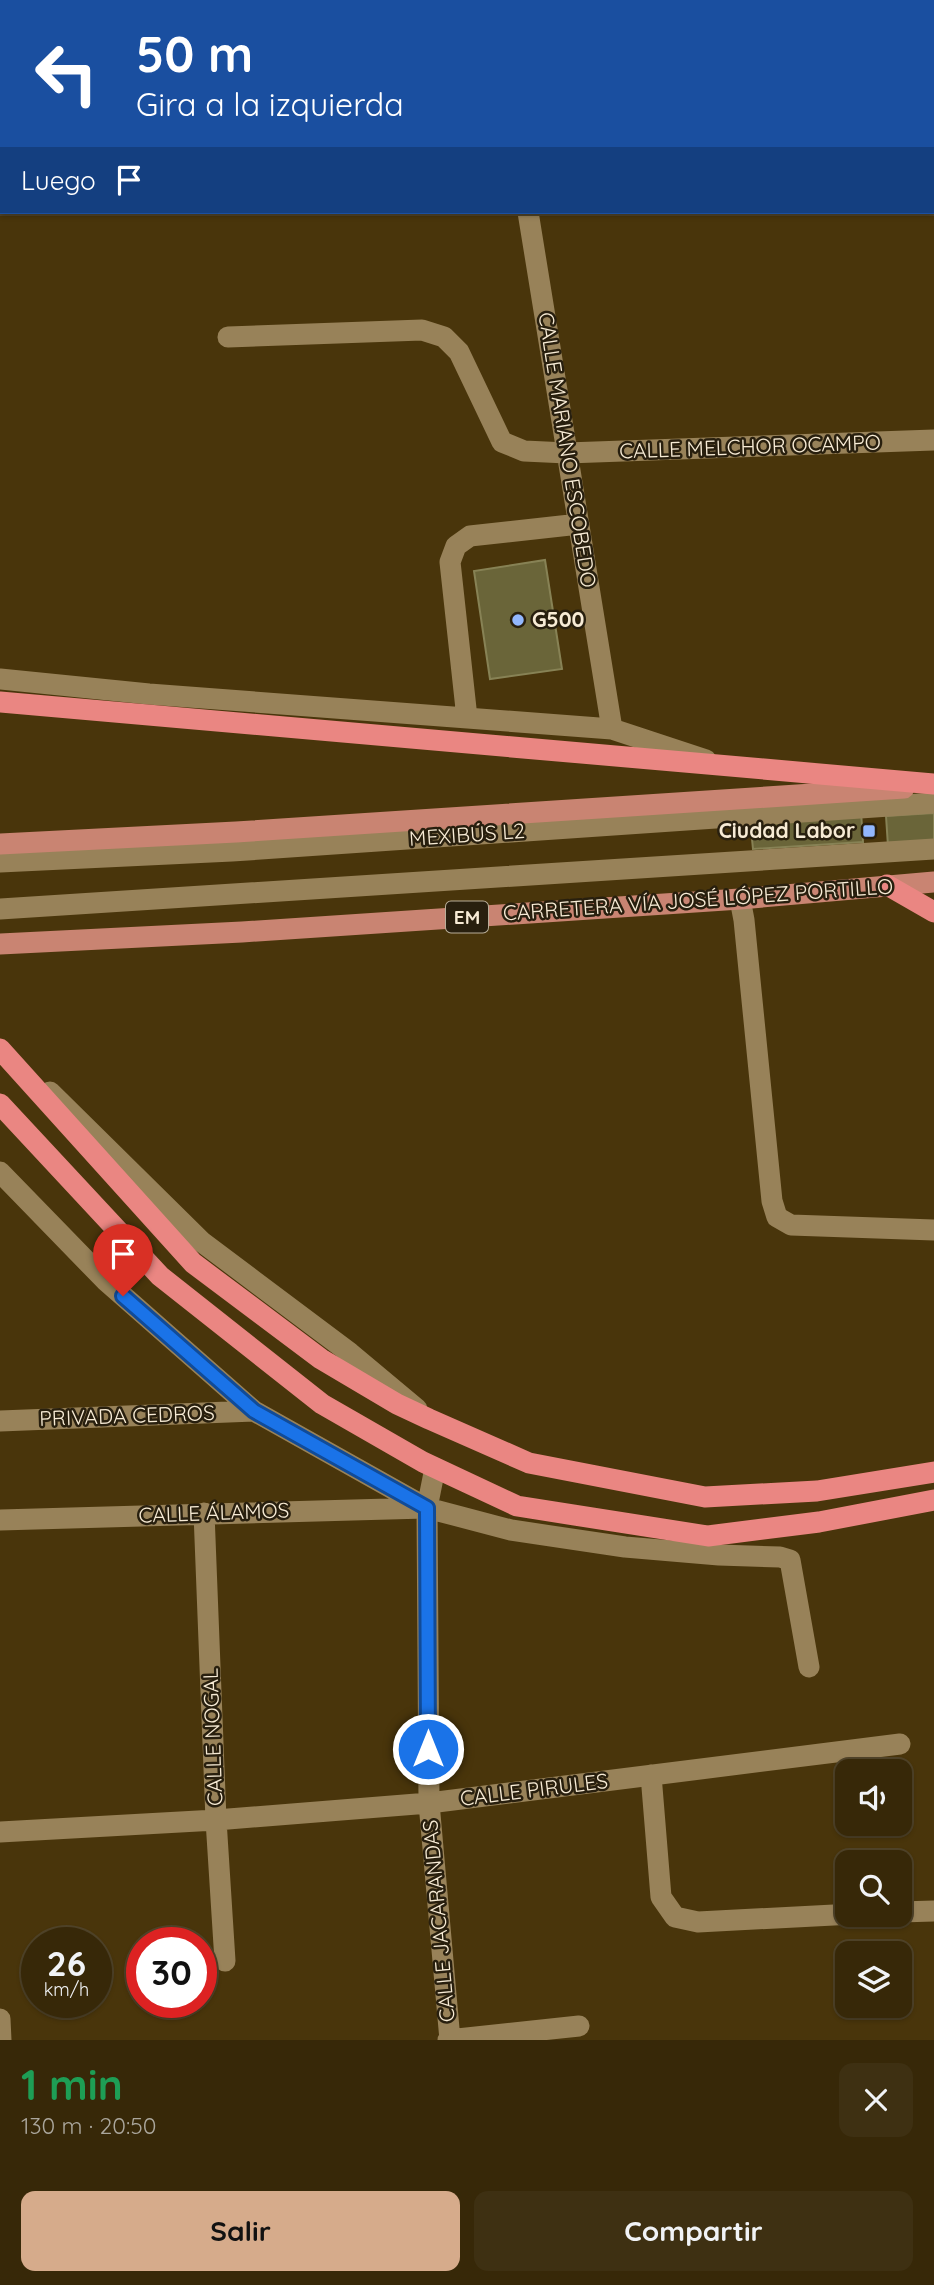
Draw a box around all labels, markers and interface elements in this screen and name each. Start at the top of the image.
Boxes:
text: 50 m [136,23,253,84]
icon: left [21,28,112,119]
text: Gira a la izquierda [136,84,404,124]
icon: arrive [110,161,148,199]
text: Luego [21,164,96,197]
street label: CALLE MARIANO ESCOBEDO [533,310,603,589]
street label: CALLE MELCHOR OCAMPO [619,428,881,464]
place label: G500 [532,606,585,632]
marker: G500 [510,612,526,628]
street label: MEXIBÚS L2 [408,817,526,851]
place label: Ciudad Labor [719,817,855,843]
marker: Ciudad Labor [861,823,877,839]
street label: CARRETERA VÍA JOSÉ LÓPEZ PORTILLO [502,872,894,926]
road number: EM [446,902,488,932]
pin [93,1224,153,1296]
icon: arrive [104,1235,142,1273]
street label: PRIVADA CEDROS [39,1399,215,1431]
street label: CALLE ÁLAMOS [138,1496,290,1528]
street label: CALLE NOGAL [197,1668,227,1806]
position arrow [391,1712,465,1786]
map controls [835,1759,912,2018]
button: sound [835,1759,912,1836]
street label: CALLE PIRULES [458,1767,609,1811]
street label: CALLE JACARANDAS [416,1819,460,2023]
button: search [835,1850,912,1927]
speed limit sign: 30 [126,1927,217,2018]
text: 26 [47,1941,86,1985]
button: layers [835,1941,912,2018]
text: km/h [44,1978,89,2001]
text: 1 min [21,2058,123,2111]
button: close [839,2063,913,2137]
text: 130 m · 20:50 [21,2111,157,2140]
button: Salir [21,2191,460,2271]
button: Compartir [474,2191,913,2271]

